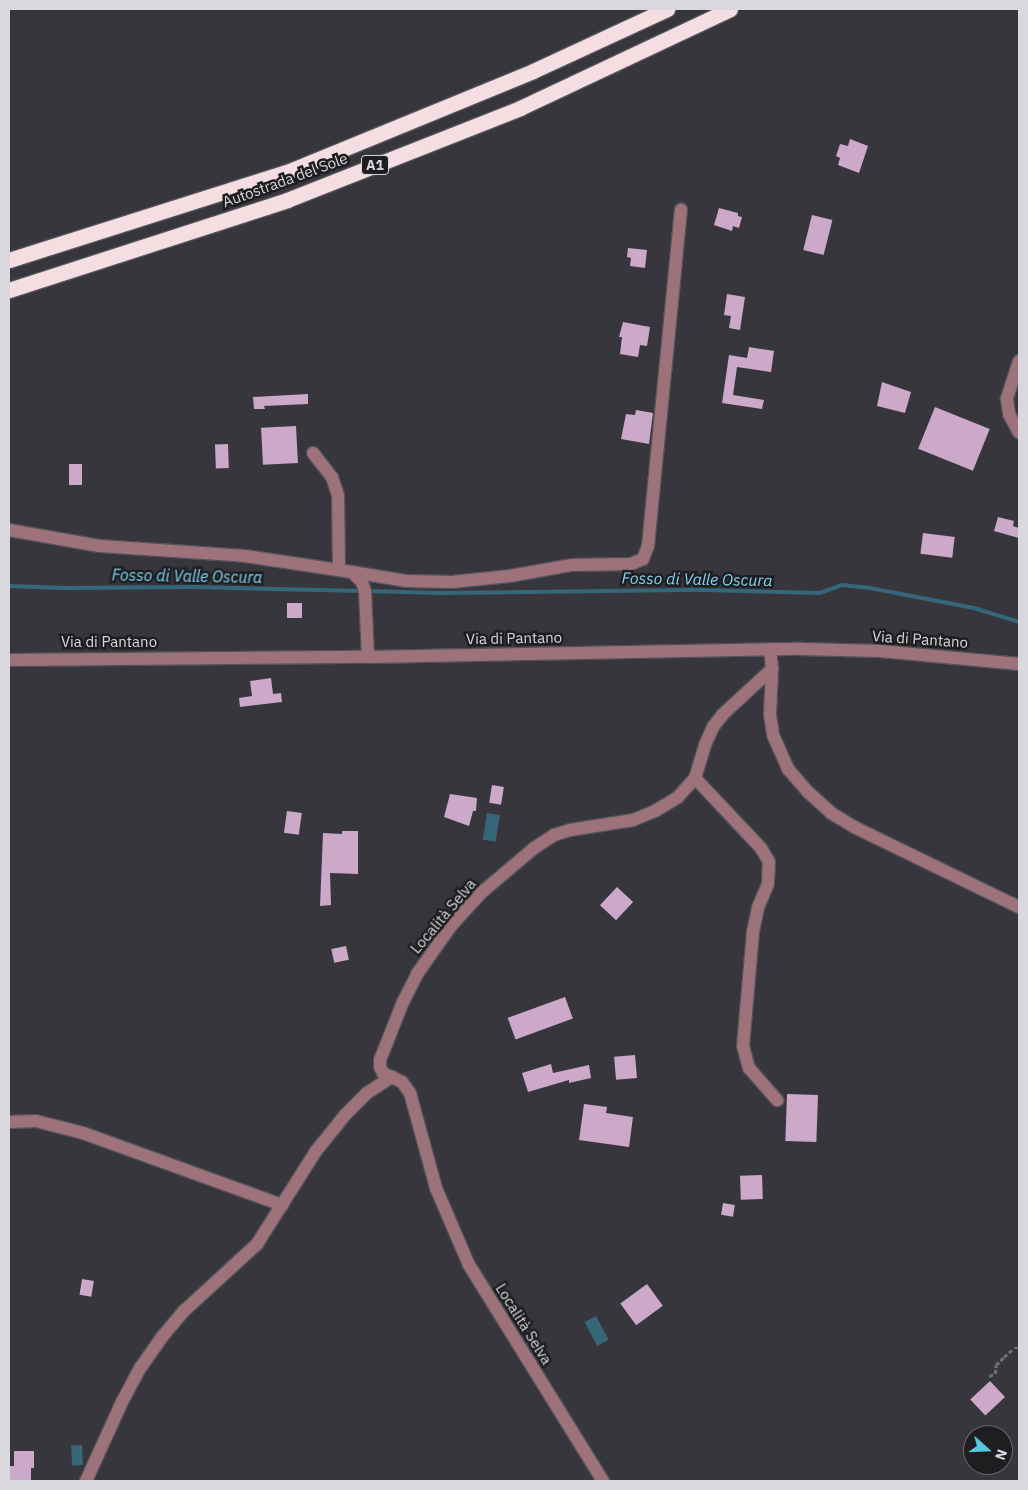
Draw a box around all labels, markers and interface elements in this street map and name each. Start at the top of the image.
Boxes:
street label: Autostrada del Sole [220,149,350,211]
road number: A1 [360,154,390,176]
water label: Fosso di Valle Oscura [112,565,262,587]
water label: Fosso di Valle Oscura [622,568,772,590]
street label: Via di Pantano [871,627,969,651]
street label: Via di Pantano [466,628,562,648]
street label: Via di Pantano [61,633,157,651]
street label: Località Selva [407,875,479,957]
street label: Località Selva [492,1280,556,1368]
north arrow [963,1425,1013,1475]
text: N [991,1447,1011,1463]

